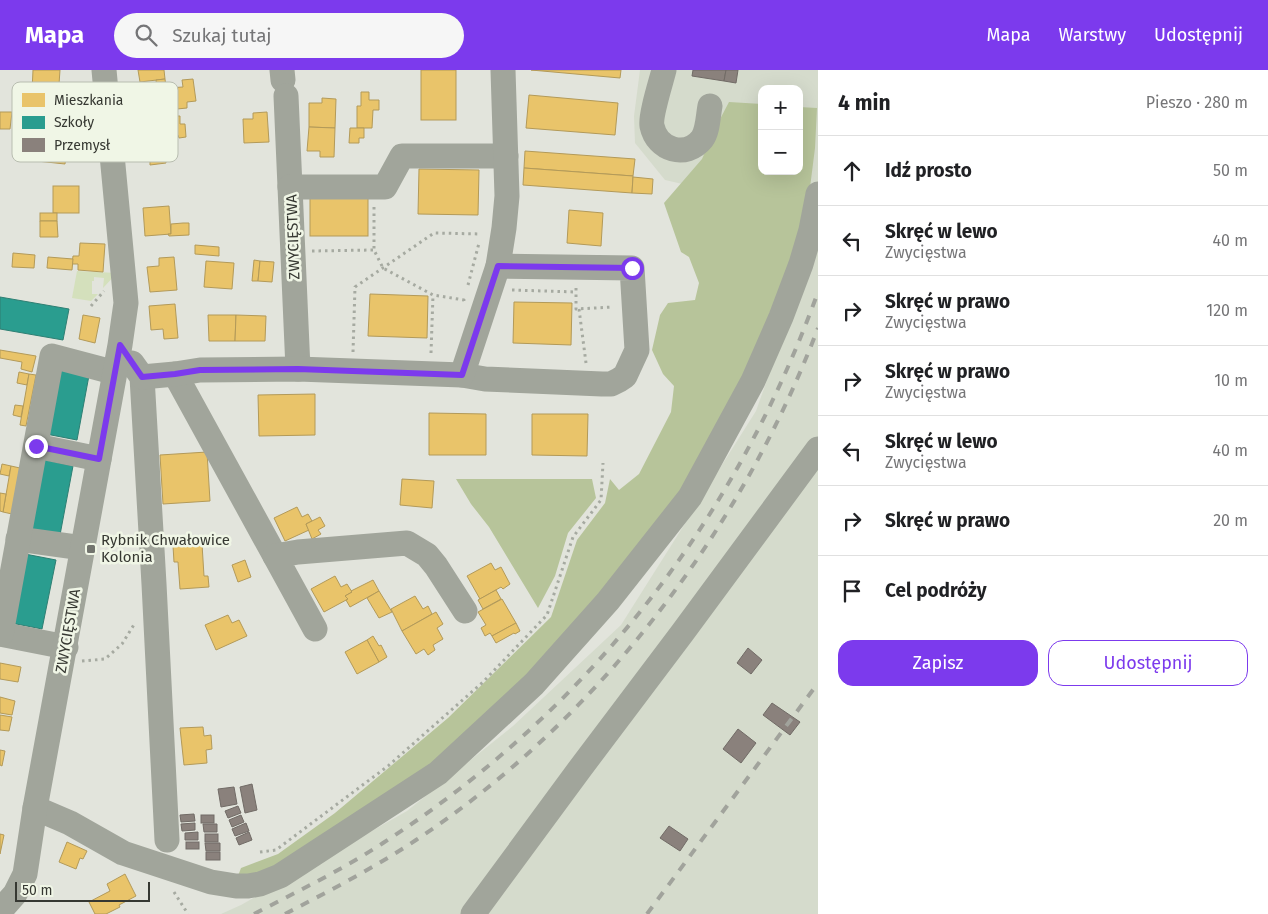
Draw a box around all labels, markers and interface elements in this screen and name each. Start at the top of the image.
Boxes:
search box [114,13,464,58]
text: Mapa [25,21,84,49]
icon: search [132,21,160,49]
text: Szukaj tutaj [172,24,272,47]
text: Mapa [986,24,1031,46]
text: Warstwy [1059,24,1126,46]
text: Udostępnij [1154,24,1243,46]
legend [12,82,178,162]
map controls [758,85,803,175]
button: + [758,85,803,130]
text: 4 min [838,90,891,116]
text: Mieszkania [54,92,123,109]
text: Pieszo · 280 m [1146,93,1248,112]
text: Szkoły [54,114,94,131]
button: − [758,130,803,175]
text: Przemysł [54,137,111,154]
icon: ahead [838,157,866,185]
text: Idź prosto [885,159,972,182]
text: 50 m [1213,161,1248,180]
street label: ZWYCIĘSTWA [283,194,303,280]
text: Skręć w lewo [885,220,998,243]
icon: left [838,227,866,255]
text: 40 m [1213,231,1248,250]
text: Zwycięstwa [885,243,967,262]
route start [621,257,644,280]
text: Skręć w prawo [885,290,1010,313]
icon: right [838,297,866,325]
text: 120 m [1206,301,1248,320]
text: Zwycięstwa [885,313,967,332]
text: Skręć w prawo [885,360,1010,383]
icon: right [838,367,866,395]
text: 10 m [1214,371,1248,390]
text: Zwycięstwa [885,383,967,402]
text: Skręć w lewo [885,430,998,453]
route end [25,435,48,458]
icon: left [838,437,866,465]
text: 40 m [1213,441,1248,460]
text: Zwycięstwa [885,453,967,472]
icon: right [838,507,866,535]
text: Skręć w prawo [885,509,1010,532]
text: 20 m [1213,511,1248,530]
place label: Rybnik Chwałowice Kolonia [101,531,230,566]
marker: Rybnik Chwałowice Kolonia [85,543,97,555]
icon: arrive [838,577,866,605]
text: Cel podróży [885,579,987,602]
street label: ZWYCIĘSTWA [52,587,84,675]
button: Zapisz [838,640,1038,686]
button: Udostępnij [1048,640,1248,686]
scale bar [15,879,150,902]
text: 50 m [22,882,53,899]

